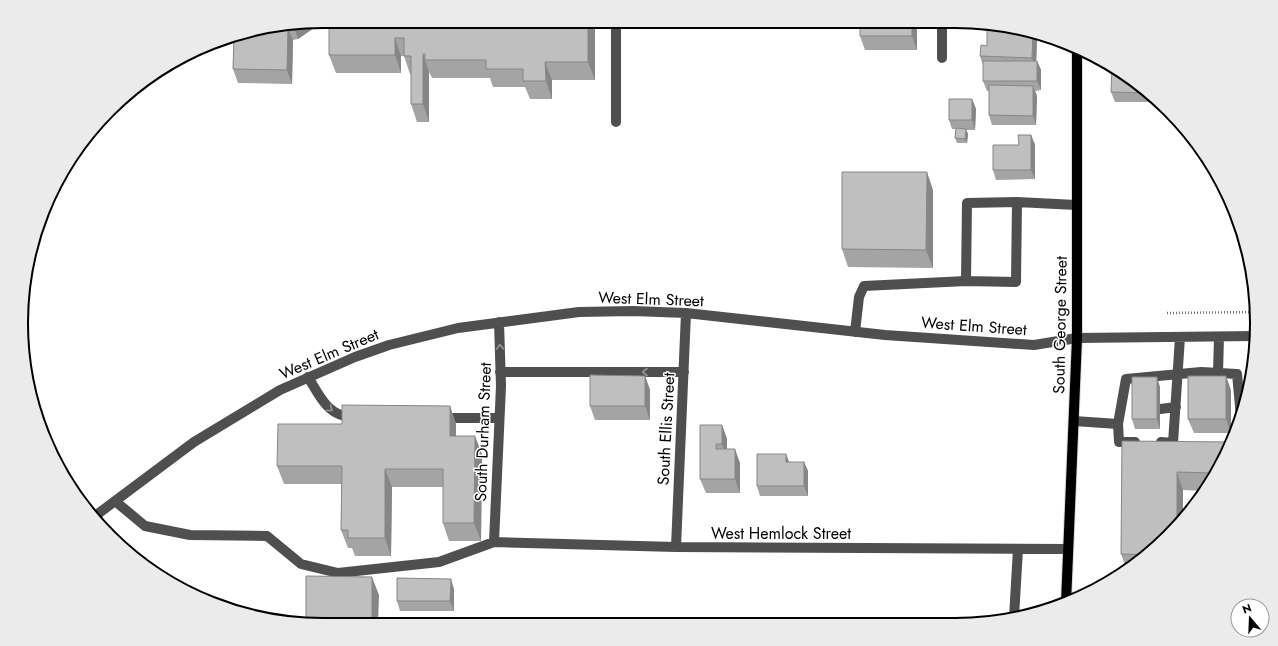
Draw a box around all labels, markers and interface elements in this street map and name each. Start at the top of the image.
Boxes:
street label: South George Street [1047,256,1073,394]
street label: West Elm Street [598,286,704,312]
street label: West Elm Street [920,311,1028,341]
street label: West Elm Street [276,323,382,385]
one-way arrow [495,344,504,350]
street label: South Durham Street [469,362,497,502]
one-way arrow [642,368,648,376]
street label: South Ellis Street [652,372,680,486]
one-way arrow [326,404,333,411]
street label: West Hemlock Street [711,522,851,545]
north arrow [1230,598,1270,638]
text: N [1240,600,1253,618]

